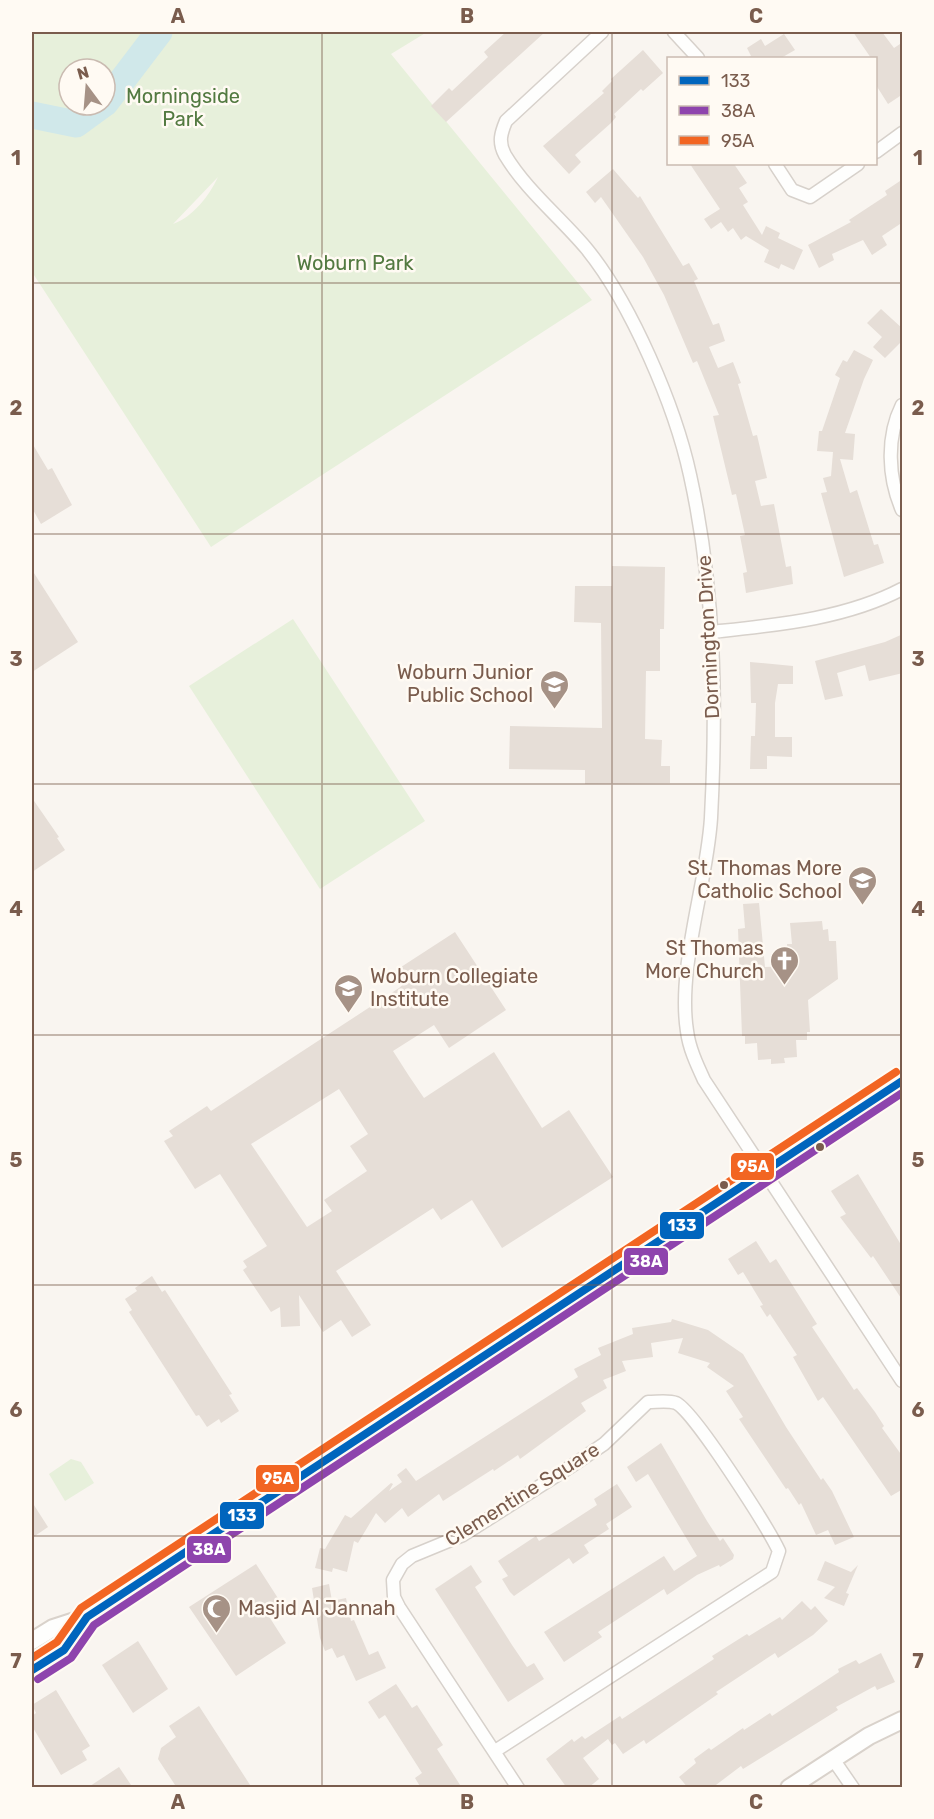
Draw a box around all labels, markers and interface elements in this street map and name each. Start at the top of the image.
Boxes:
text: A [171,4,186,28]
text: B [460,4,474,28]
text: C [749,4,763,28]
north arrow [57,57,117,117]
legend [667,57,877,165]
text: N [75,62,91,84]
text: 133 [721,70,750,92]
park label: Morningside Park [126,84,240,131]
text: 38A [721,100,755,122]
text: 95A [721,130,754,152]
text: 1 [11,146,21,170]
text: 1 [913,146,923,170]
park label: Woburn Park [296,251,414,275]
text: 2 [10,396,23,420]
text: 2 [912,396,925,420]
street label: Dormington Drive [692,554,724,720]
text: 3 [9,647,23,671]
text: 3 [911,647,925,671]
place label: Woburn Junior Public School [397,660,533,707]
school or university icon: Woburn Junior Public School [538,668,570,710]
place label: St. Thomas More Catholic School [688,856,842,903]
school or university icon: St. Thomas More Catholic School [847,864,879,906]
text: 4 [9,897,23,921]
text: 4 [911,897,925,921]
place label: St Thomas More Church [645,936,764,983]
church icon: St Thomas More Church [769,944,801,986]
place label: Woburn Collegiate Institute [370,964,538,1011]
school or university icon: Woburn Collegiate Institute [333,972,365,1014]
unlabelled marker [814,1141,826,1153]
text: 5 [10,1148,23,1172]
text: 5 [912,1148,925,1172]
line badge: 95A [730,1152,775,1181]
text: 95A [737,1157,770,1176]
unlabelled marker [718,1179,730,1191]
line badge: 133 [659,1211,705,1240]
text: 133 [667,1216,697,1235]
line badge: 38A [623,1247,669,1276]
text: 38A [630,1252,663,1271]
text: 6 [9,1398,23,1422]
text: 6 [911,1398,925,1422]
street label: Clementine Square [440,1437,604,1551]
line badge: 95A [255,1464,300,1493]
text: 95A [262,1469,295,1488]
line badge: 133 [219,1501,265,1530]
text: 133 [227,1506,257,1525]
line badge: 38A [186,1535,232,1564]
text: 38A [193,1540,226,1559]
mosque icon: Masjid Al Jannah [201,1592,233,1634]
place label: Masjid Al Jannah [238,1596,396,1620]
text: 7 [10,1649,22,1673]
text: 7 [912,1649,924,1673]
text: A [171,1790,186,1814]
text: B [460,1790,474,1814]
text: C [749,1790,763,1814]

